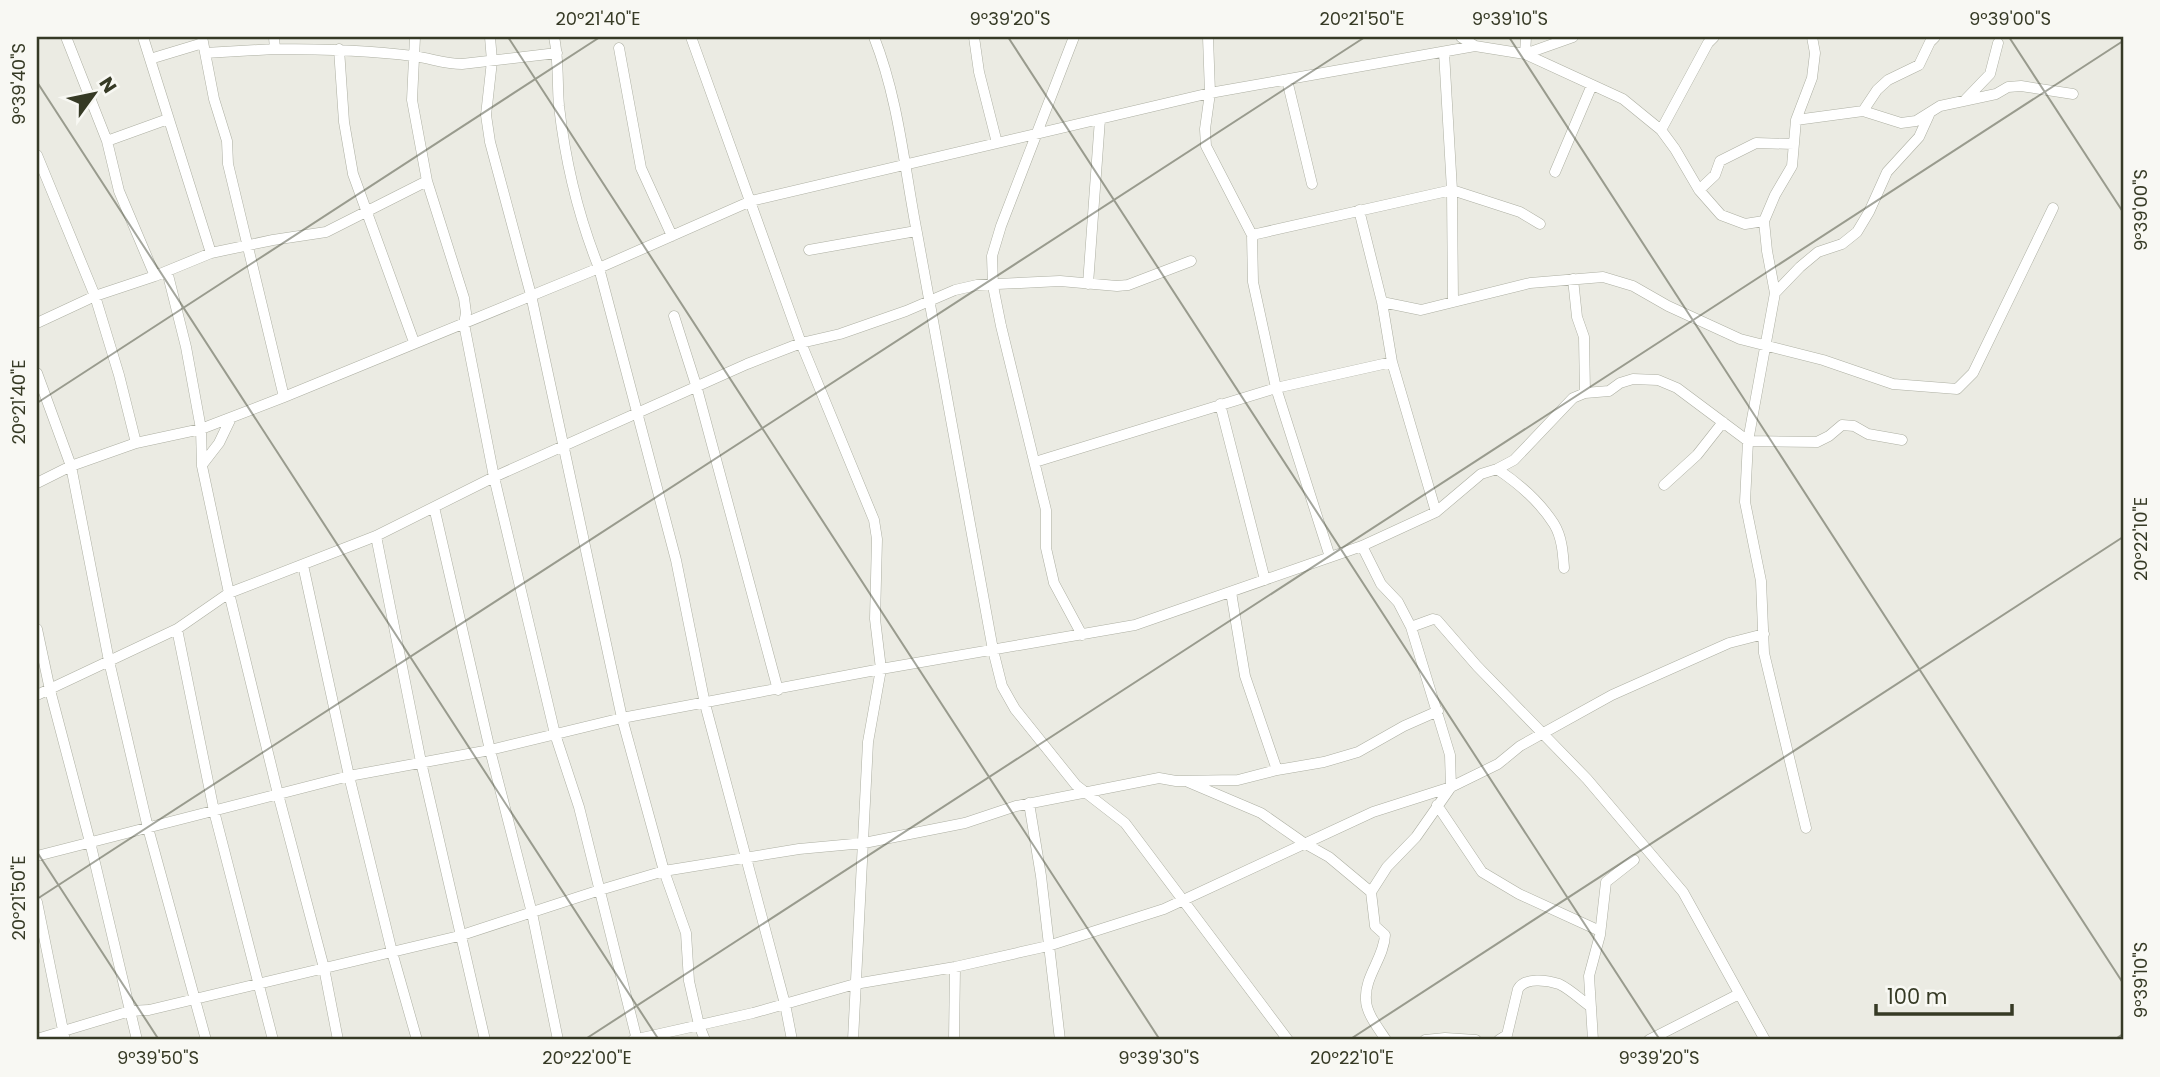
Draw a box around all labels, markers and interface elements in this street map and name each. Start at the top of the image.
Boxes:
text: 20°21'40"E [555,6,641,31]
text: 9°39'20"S [970,6,1051,31]
text: 20°21'50"E [1319,6,1405,31]
text: 9°39'10"S [1472,6,1548,31]
text: 9°39'00"S [1969,6,2051,31]
text: 9°39'40"S [6,43,31,125]
north arrow [60,60,130,130]
text: N [93,72,123,98]
text: 9°39'00"S [2128,169,2153,251]
text: 20°21'40"E [6,359,31,445]
text: 20°22'10"E [2128,497,2153,581]
text: 20°21'50"E [6,855,31,941]
text: 9°39'10"S [2128,942,2153,1018]
scale bar [1876,972,2013,1016]
text: 100 m [1887,982,1947,1011]
text: 9°39'50"S [117,1045,199,1070]
text: 20°22'00"E [542,1045,632,1070]
text: 9°39'30"S [1118,1045,1200,1070]
text: 20°22'10"E [1310,1045,1394,1070]
text: 9°39'20"S [1619,1045,1700,1070]

